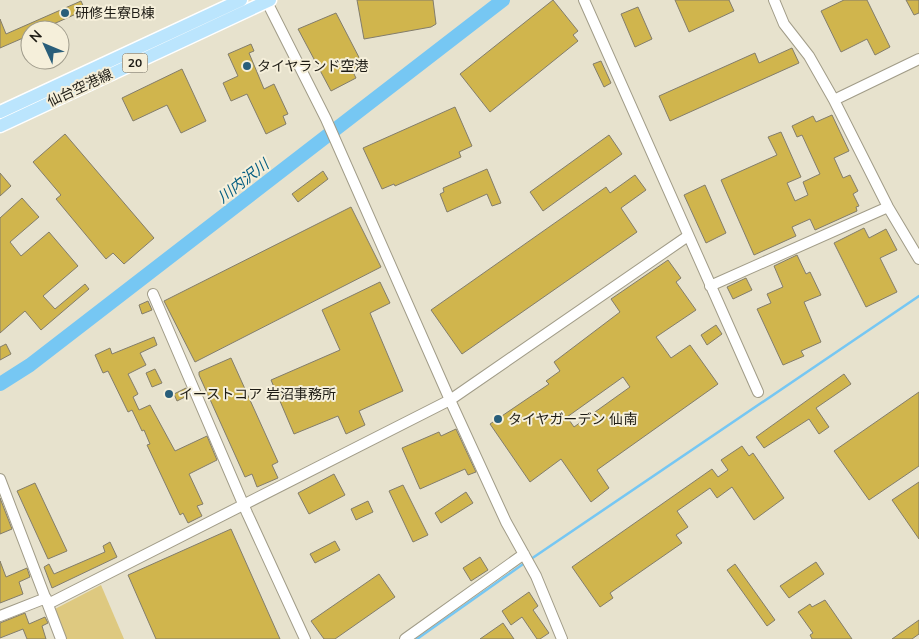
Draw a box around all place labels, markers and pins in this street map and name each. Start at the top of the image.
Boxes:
place label: 研修生寮B棟 [75,4,154,23]
marker: 研修生寮B棟 [59,7,71,19]
place label: タイヤランド空港 [257,57,369,76]
marker: タイヤランド空港 [241,60,253,72]
place label: イーストコア 岩沼事務所 [179,385,336,404]
marker: イーストコア 岩沼事務所 [163,388,175,400]
place label: タイヤガーデン 仙南 [508,410,637,429]
marker: タイヤガーデン 仙南 [492,413,504,425]

